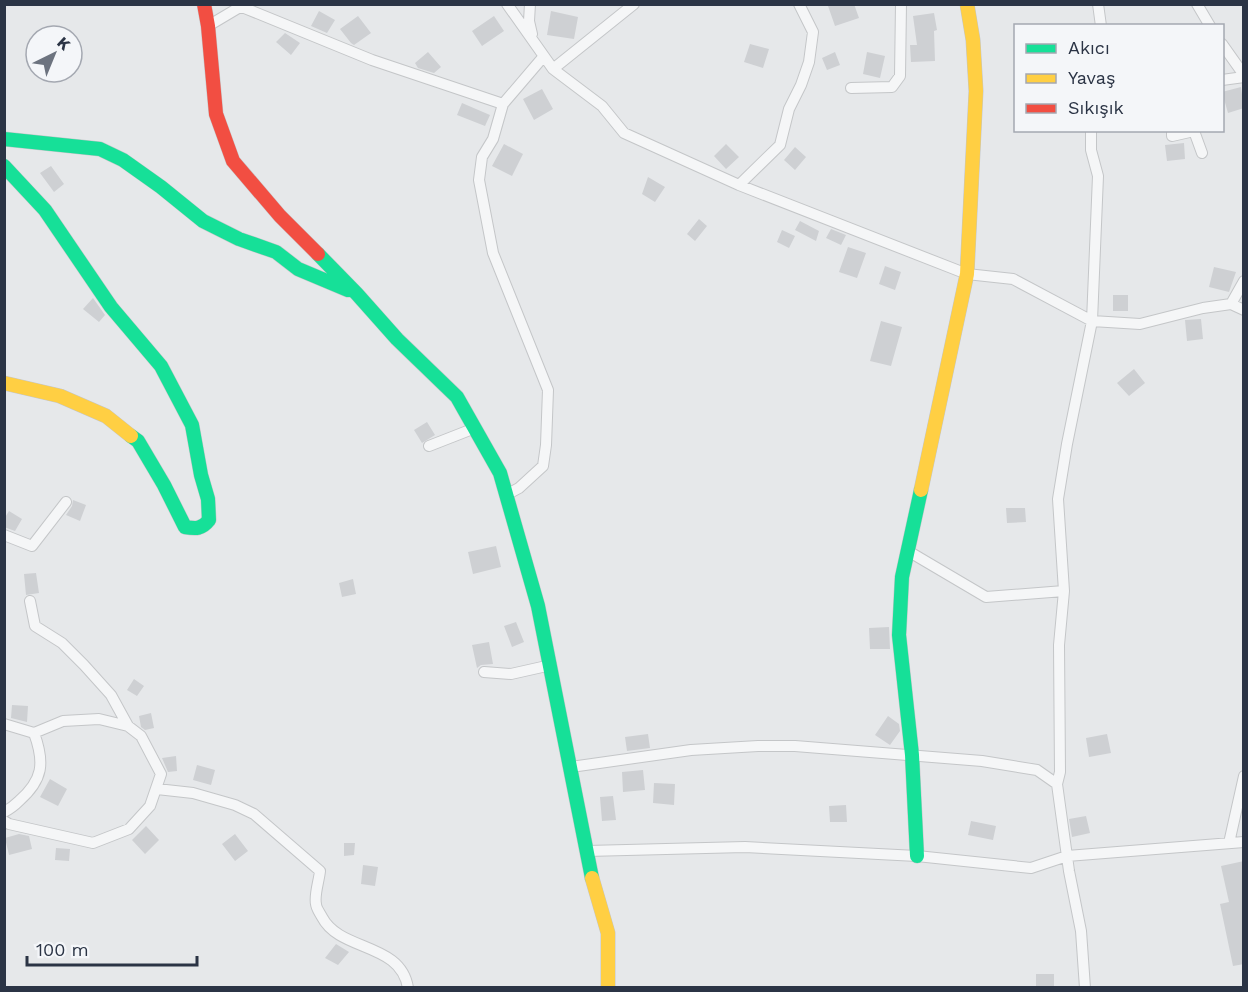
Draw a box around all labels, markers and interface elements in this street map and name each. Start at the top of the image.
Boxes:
north arrow [24,24,84,84]
legend [1014,24,1224,132]
text: K [53,33,74,54]
text: Akıcı [1068,37,1110,58]
text: Yavaş [1068,67,1115,88]
text: Sıkışık [1068,97,1124,118]
scale bar [27,929,196,967]
text: 100 m [36,939,89,960]

